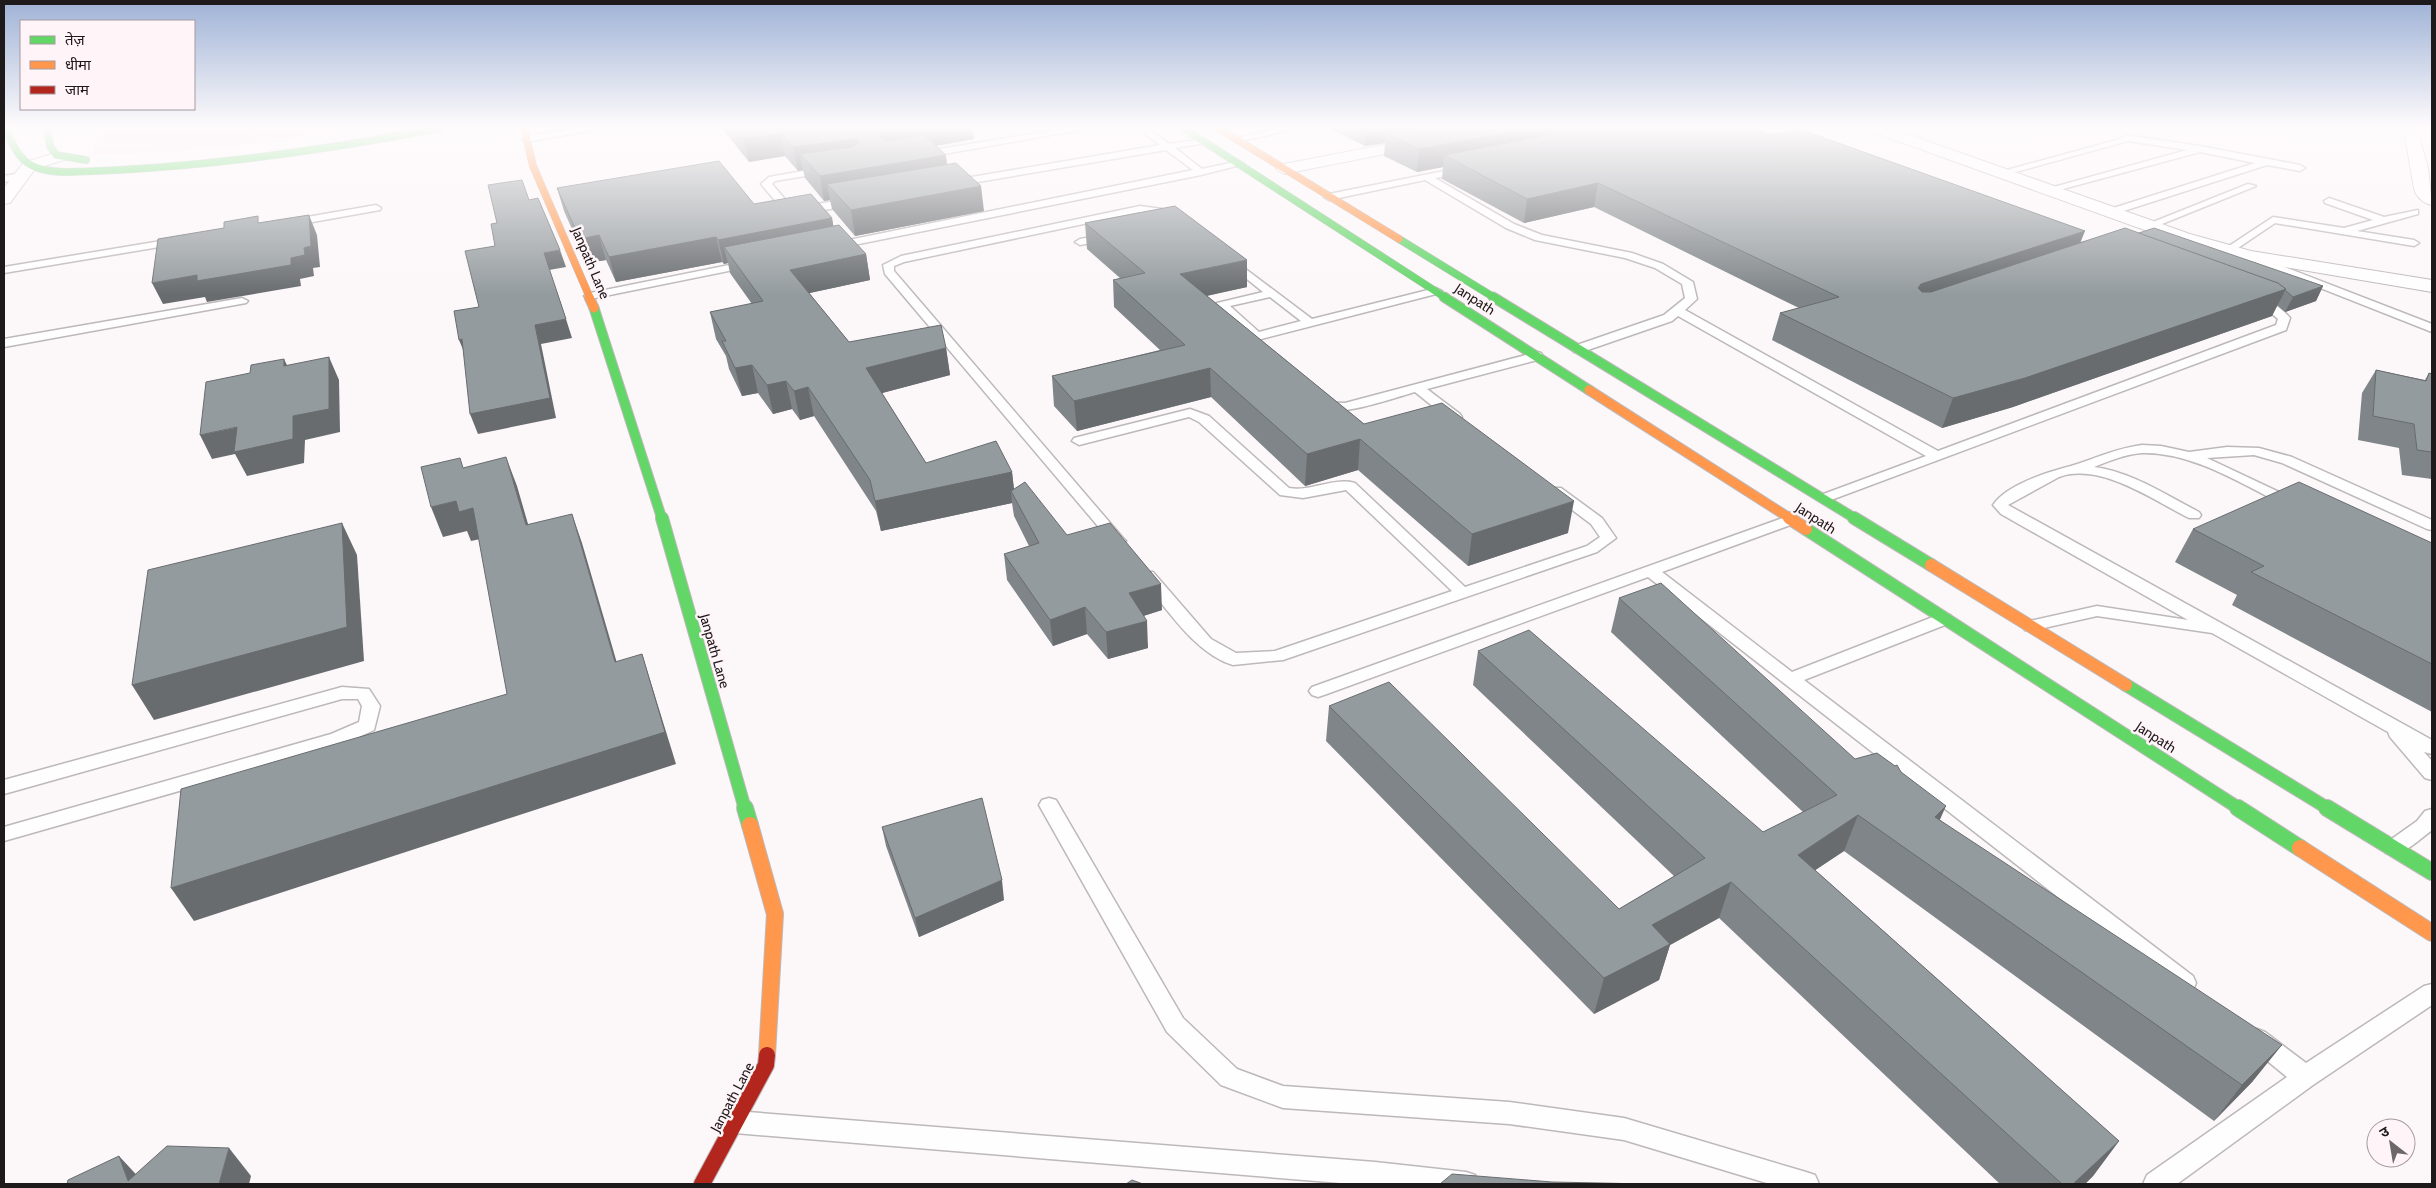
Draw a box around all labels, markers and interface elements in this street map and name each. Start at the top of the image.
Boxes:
legend [20,20,195,110]
text: तेज़ [65,31,86,49]
text: धीमा [65,56,92,74]
text: जाम [65,81,90,99]
street label: Janpath Lane [567,223,614,302]
street label: Janpath [1451,279,1499,319]
street label: Janpath [1792,498,1840,538]
street label: Janpath Lane [696,611,734,690]
street label: Janpath [2132,717,2180,757]
street label: Janpath Lane [706,1059,758,1136]
north arrow [2366,1118,2416,1168]
text: उ [2376,1122,2393,1142]

